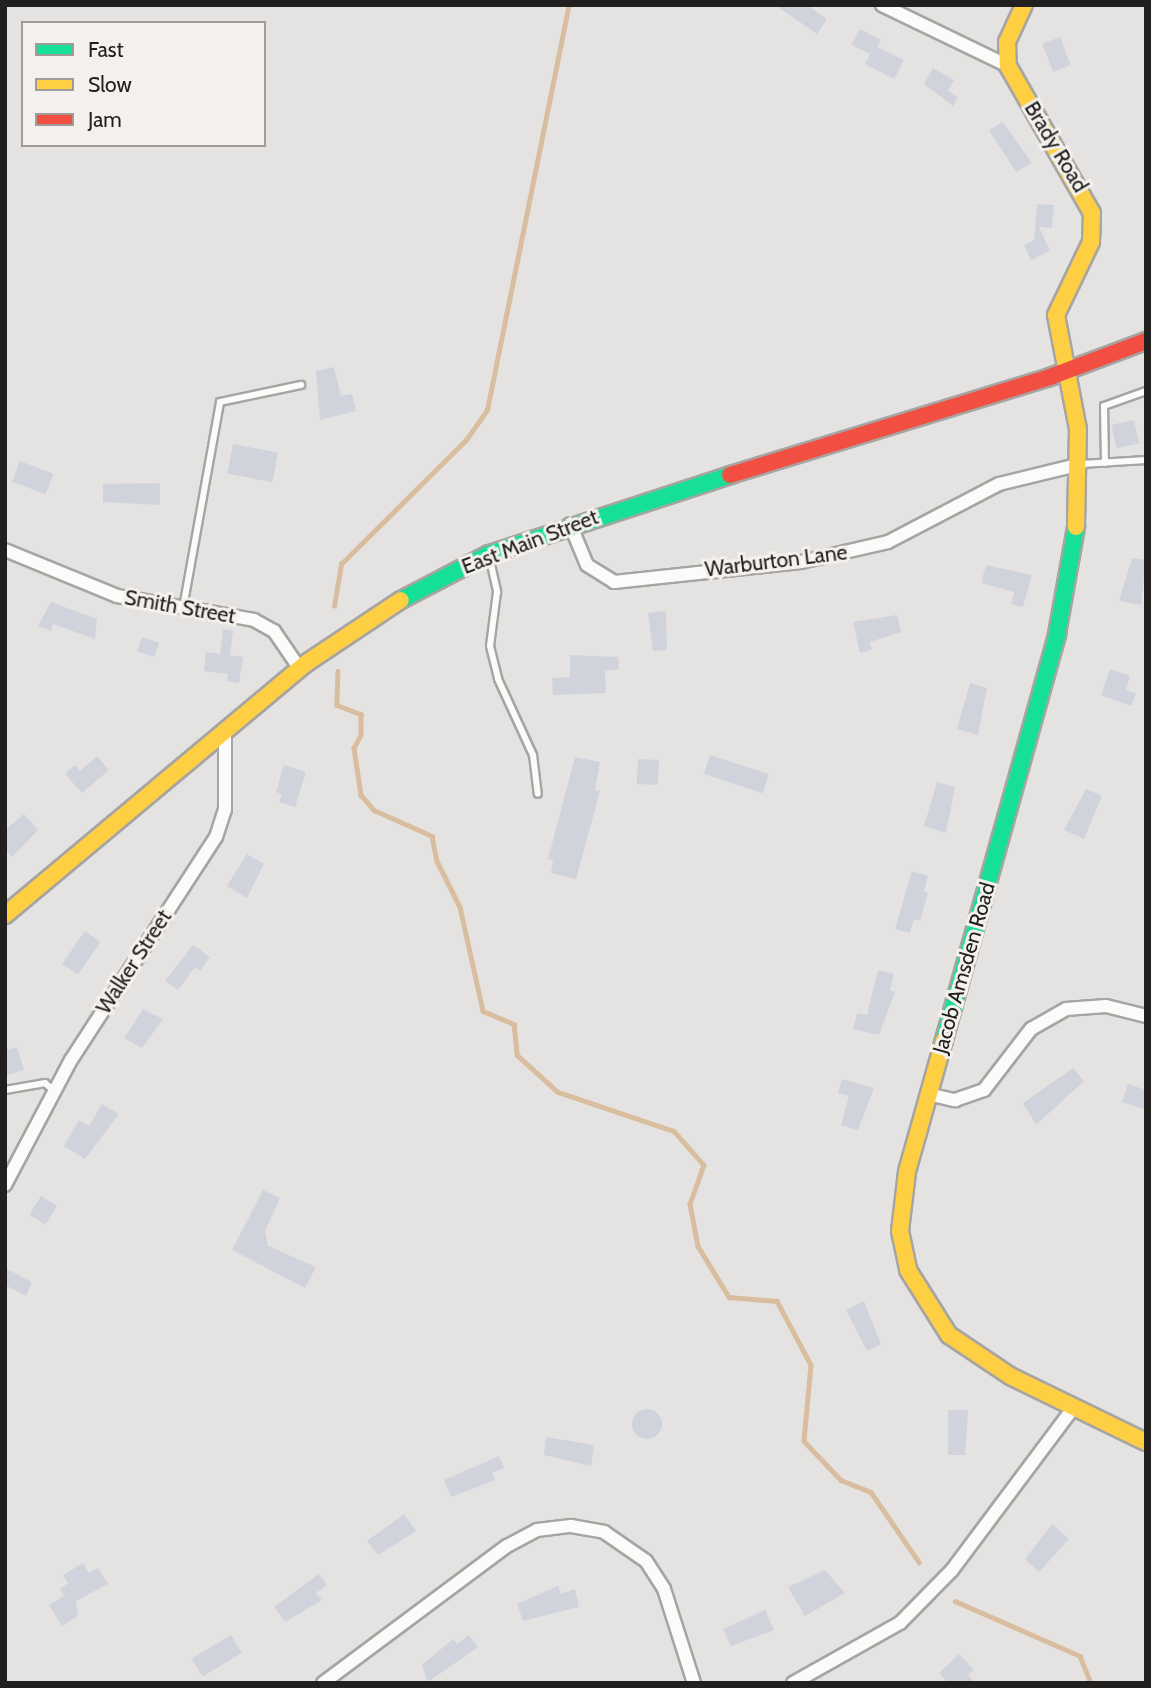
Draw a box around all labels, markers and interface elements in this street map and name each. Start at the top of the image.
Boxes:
legend [21,21,266,147]
text: Fast [88,37,124,62]
text: Slow [88,72,132,97]
street label: Brady Road [1019,97,1093,197]
text: Jam [88,107,122,132]
street label: East Main Street [458,504,602,580]
street label: Warburton Lane [703,540,849,582]
street label: Smith Street [123,585,237,629]
street label: Jacob Amsden Road [927,879,1001,1057]
street label: Walker Street [91,905,177,1019]

